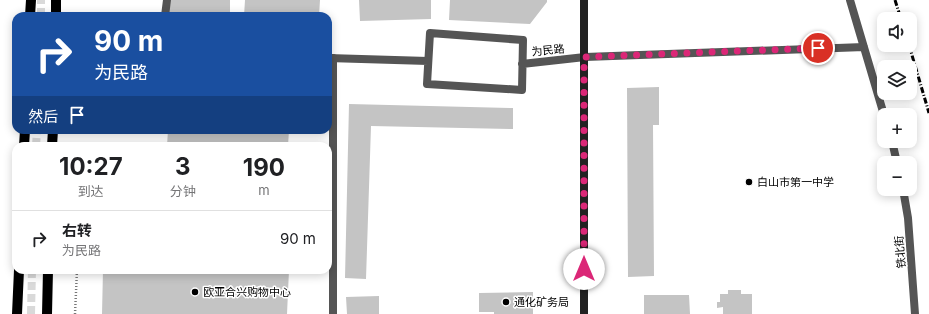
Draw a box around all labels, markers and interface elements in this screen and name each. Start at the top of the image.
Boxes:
map controls [877,12,917,196]
button: sound [877,12,917,52]
text: 90 m [94,24,163,58]
icon: right [28,28,80,80]
pin [801,31,835,65]
icon: arrive [807,37,829,59]
street label: 为民路 [531,41,565,59]
button: layers [877,60,917,100]
text: 为民路 [94,62,148,83]
icon: arrive [66,104,88,126]
text: 然后 [28,107,58,126]
button: + [877,108,917,148]
text: 10:27 [59,152,123,181]
text: 3 [175,152,190,181]
text: 190 [243,153,285,182]
button: − [877,156,917,196]
place label: 白山市第一中学 [757,175,834,189]
marker: 白山市第一中学 [744,177,754,187]
text: m [258,182,270,198]
text: 到达 [78,183,104,199]
text: 分钟 [170,183,196,199]
text: 右转 [62,221,92,240]
icon: right [28,228,50,250]
text: 90 m [280,229,316,248]
street label: 铁北街 [892,235,908,269]
text: 为民路 [62,242,101,258]
position arrow [563,248,605,290]
place label: 欧亚合兴购物中心 [203,285,291,299]
marker: 欧亚合兴购物中心 [190,287,200,297]
place label: 通化矿务局 [514,295,569,309]
marker: 通化矿务局 [501,297,511,307]

